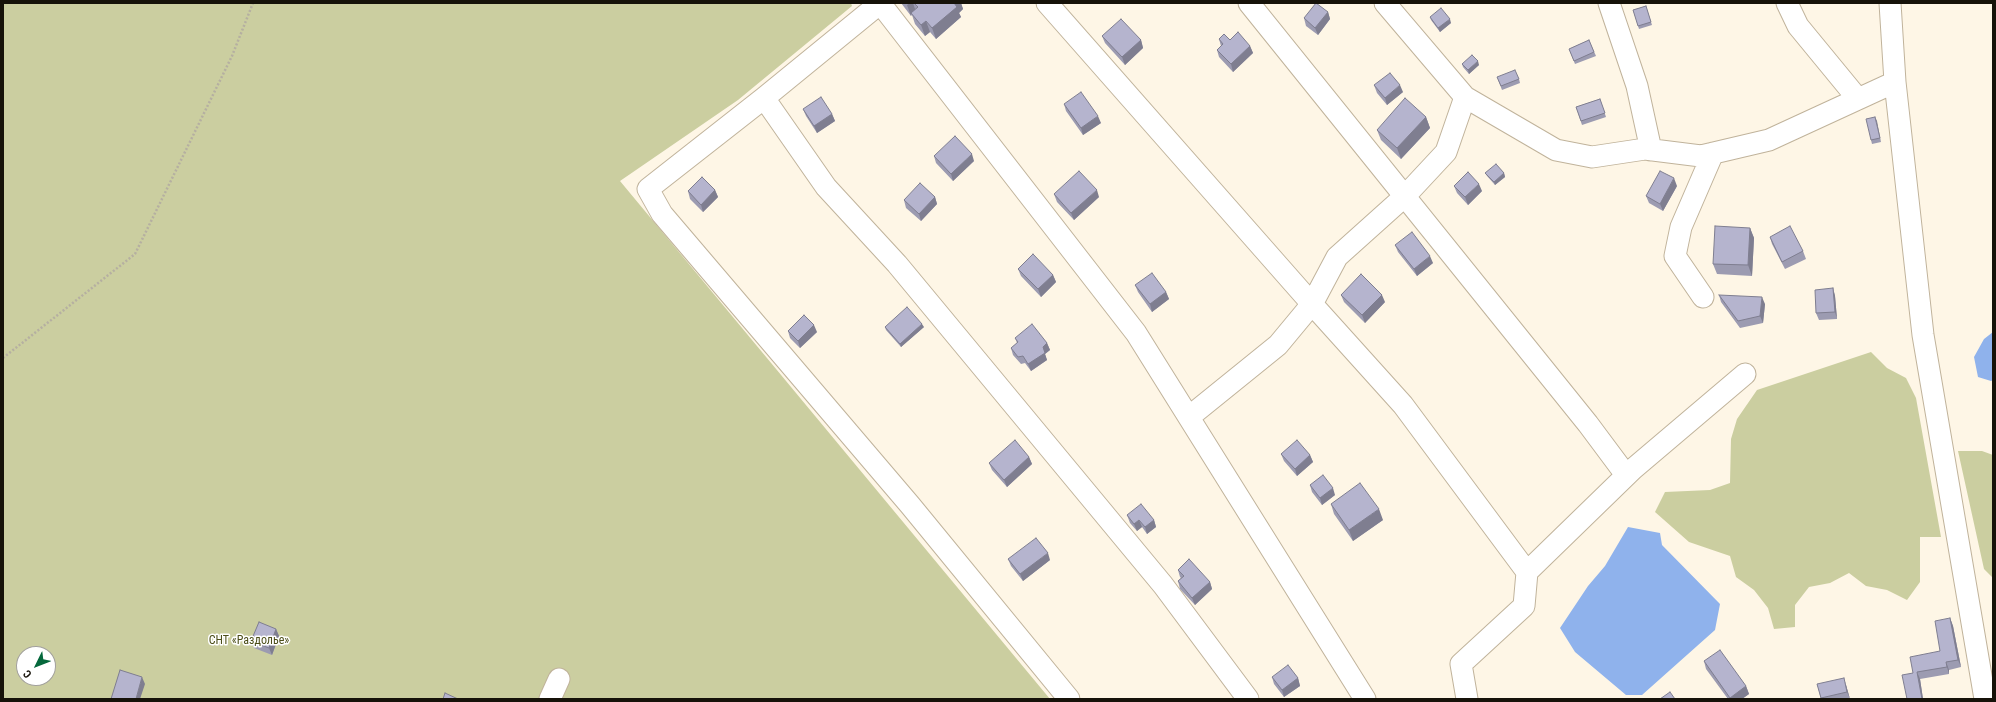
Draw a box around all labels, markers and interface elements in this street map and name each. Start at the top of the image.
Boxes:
park label: СНТ «Раздолье» [209,634,289,648]
north arrow [16,646,56,686]
text: С [21,667,34,681]

